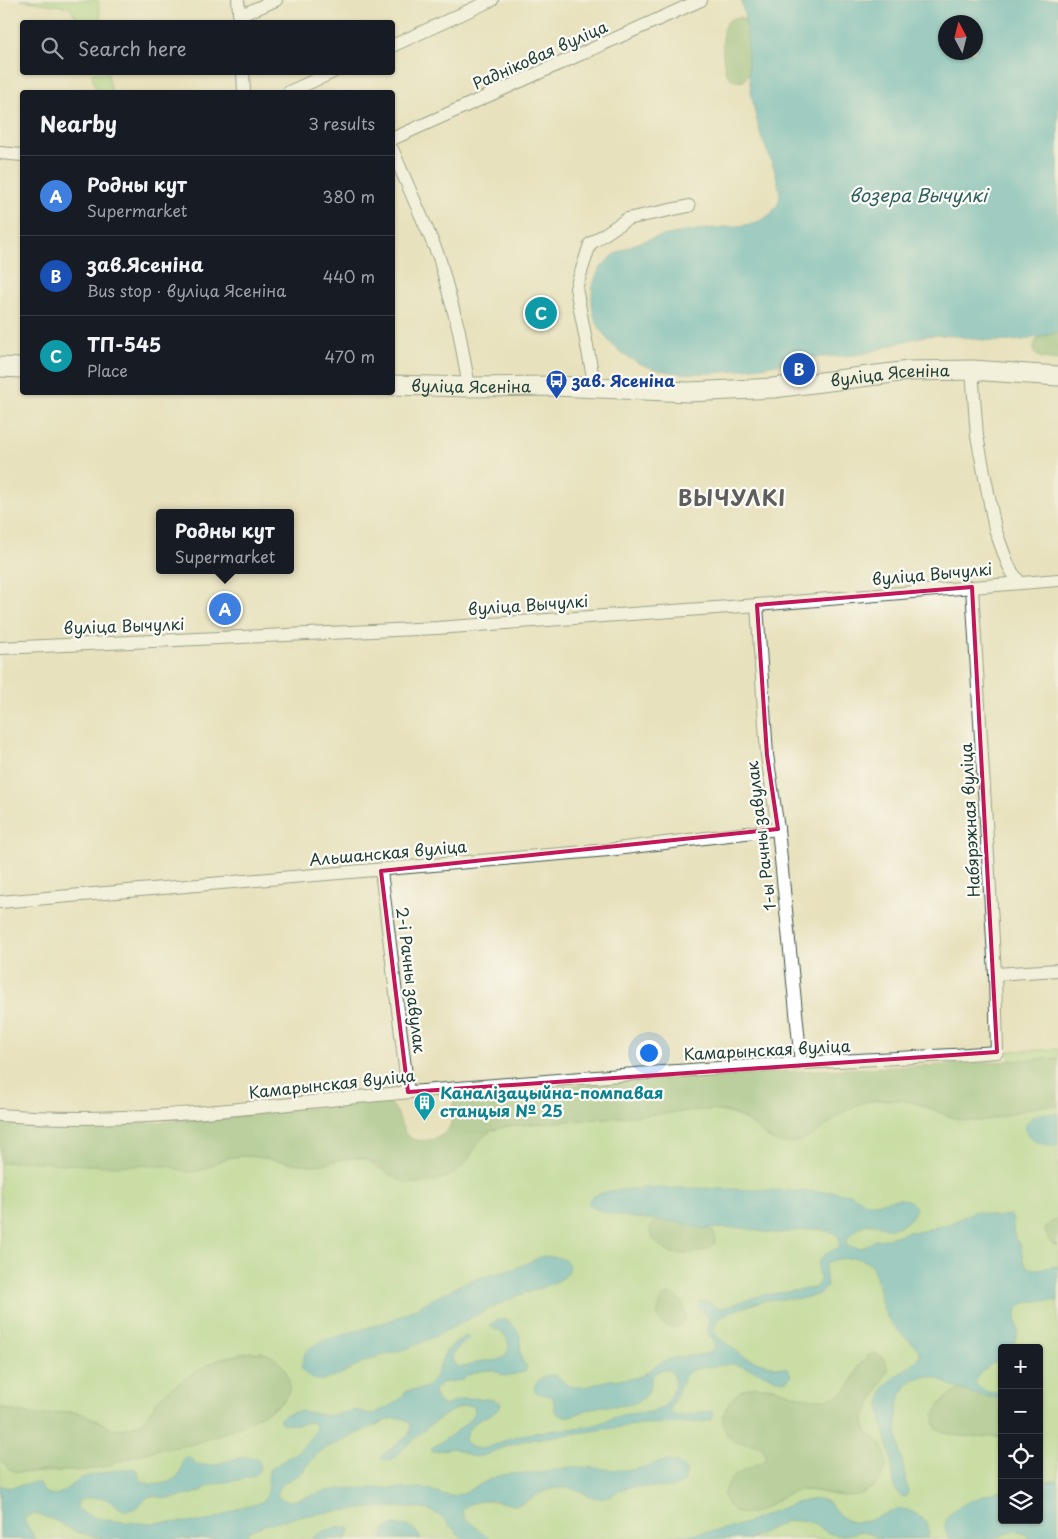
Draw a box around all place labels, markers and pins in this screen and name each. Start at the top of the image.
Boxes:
pin: C [525,294,557,332]
pin: B [783,350,815,388]
place label: зав. Ясеніна [571,368,675,392]
bus stop icon: зав. Ясеніна [544,369,568,400]
pin: A [209,590,241,628]
place label: Каналізацыйна-помпавая станцыя № 25 [440,1080,663,1122]
building icon: Каналізацыйна-помпавая станцыя № 25 [412,1090,436,1121]

